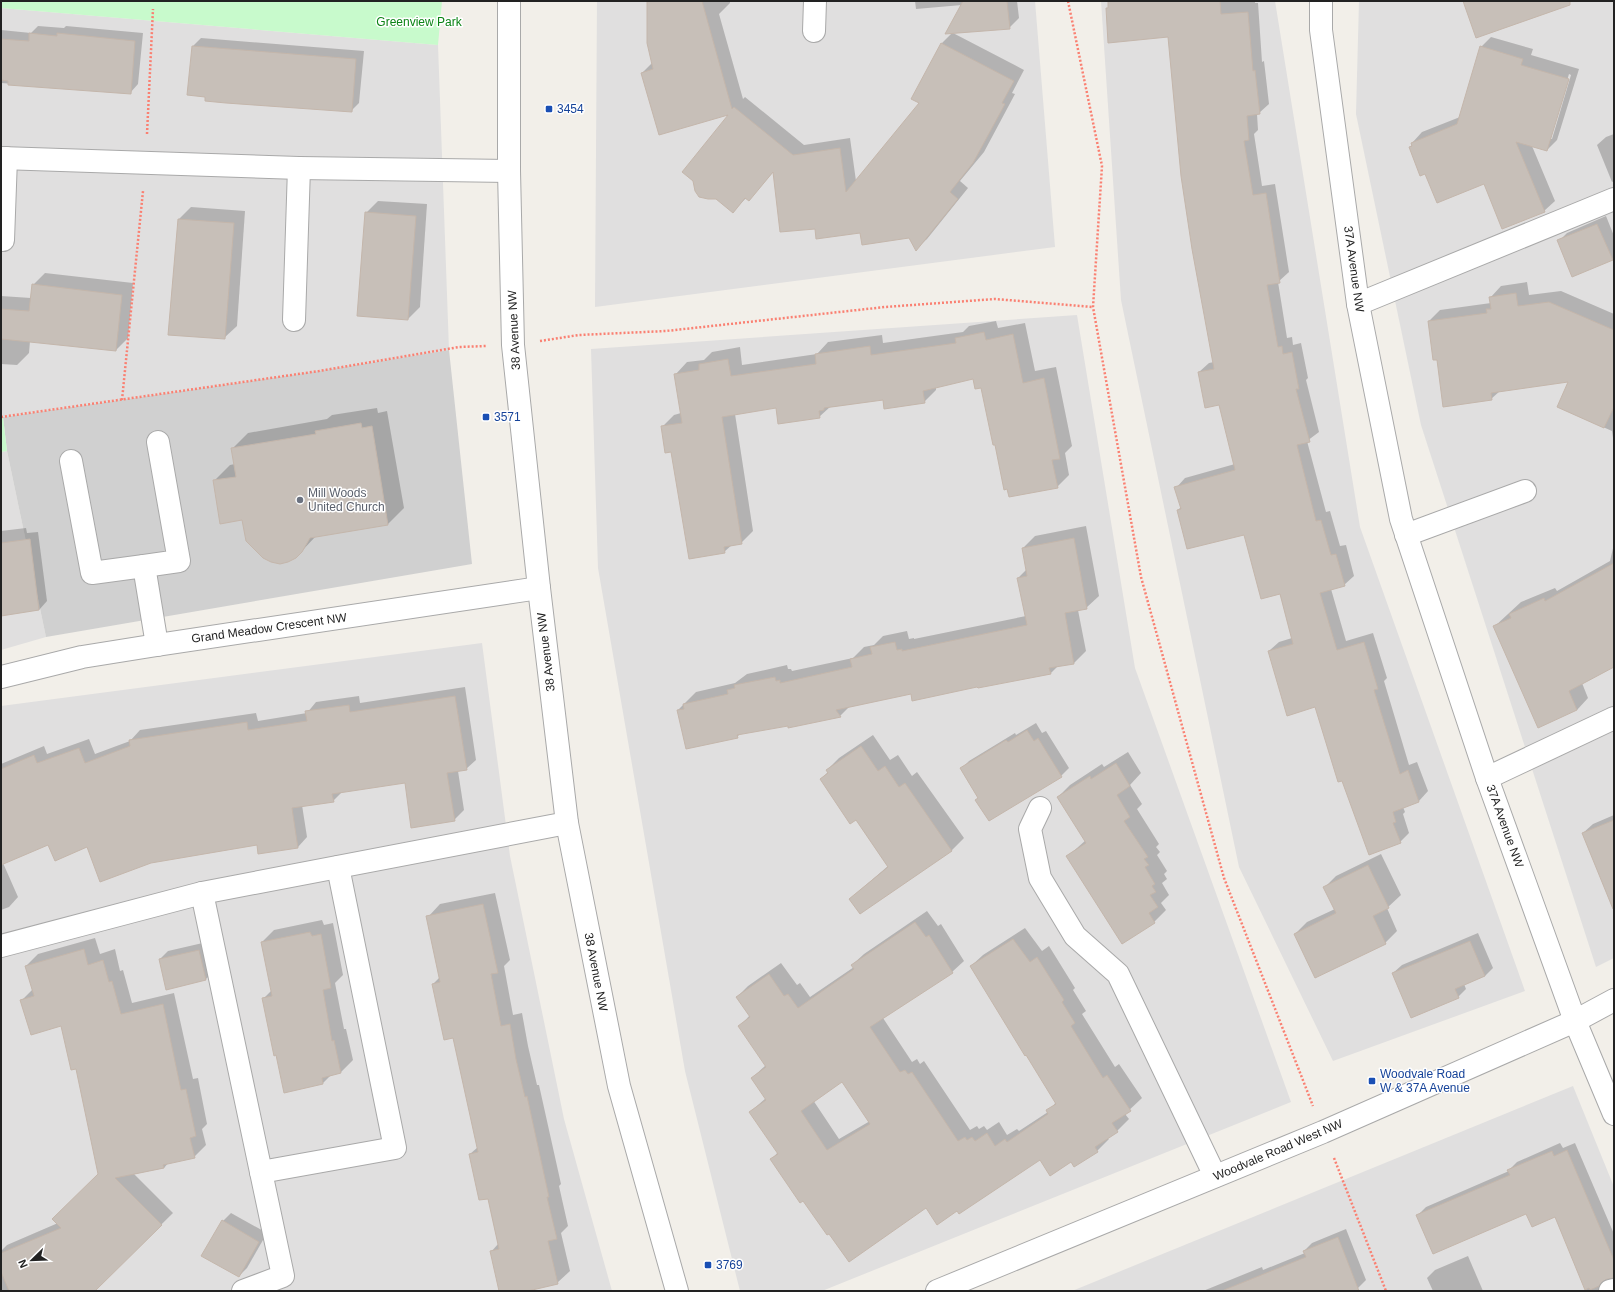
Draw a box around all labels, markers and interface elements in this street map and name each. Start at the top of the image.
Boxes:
park label: Greenview Park [376,15,463,29]
place label: 3454 [557,102,584,116]
marker: 3454 [544,104,554,114]
street label: 37A Avenue NW [1341,225,1367,314]
street label: 38 Avenue NW [505,289,523,370]
place label: 3571 [494,410,521,424]
marker: 3571 [481,412,491,422]
place label: Mill Woods United Church [308,486,385,514]
marker: Mill Woods United Church [295,495,305,505]
street label: Grand Meadow Crescent NW [190,610,348,646]
street label: 38 Avenue NW [534,611,558,692]
street label: 37A Avenue NW [1484,783,1527,870]
street label: 38 Avenue NW [582,931,611,1013]
place label: Woodvale Road W & 37A Avenue [1380,1067,1470,1095]
marker: Woodvale Road W & 37A Avenue [1367,1076,1377,1086]
street label: Woodvale Road West NW [1211,1116,1345,1184]
north arrow [12,1240,52,1280]
text: N [16,1258,30,1270]
place label: 3769 [716,1258,743,1272]
marker: 3769 [703,1260,713,1270]

